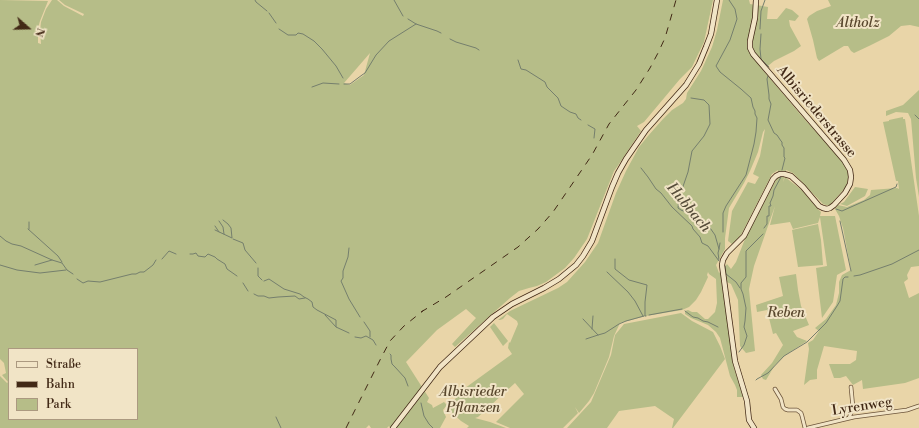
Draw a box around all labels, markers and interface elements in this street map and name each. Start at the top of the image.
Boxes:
north arrow [8,8,48,48]
park label: Altholz [836,16,880,32]
text: N [31,26,47,39]
street label: Albisriederstrasse [773,62,859,162]
water label: Hubbach [662,179,714,237]
park label: Reben [767,306,805,322]
legend [8,348,138,420]
text: Straße [46,357,81,372]
text: Bahn [46,377,75,392]
park label: Albisrieder Pflanzen [440,385,506,418]
street label: Lyrenweg [831,394,893,420]
text: Park [46,397,71,412]

